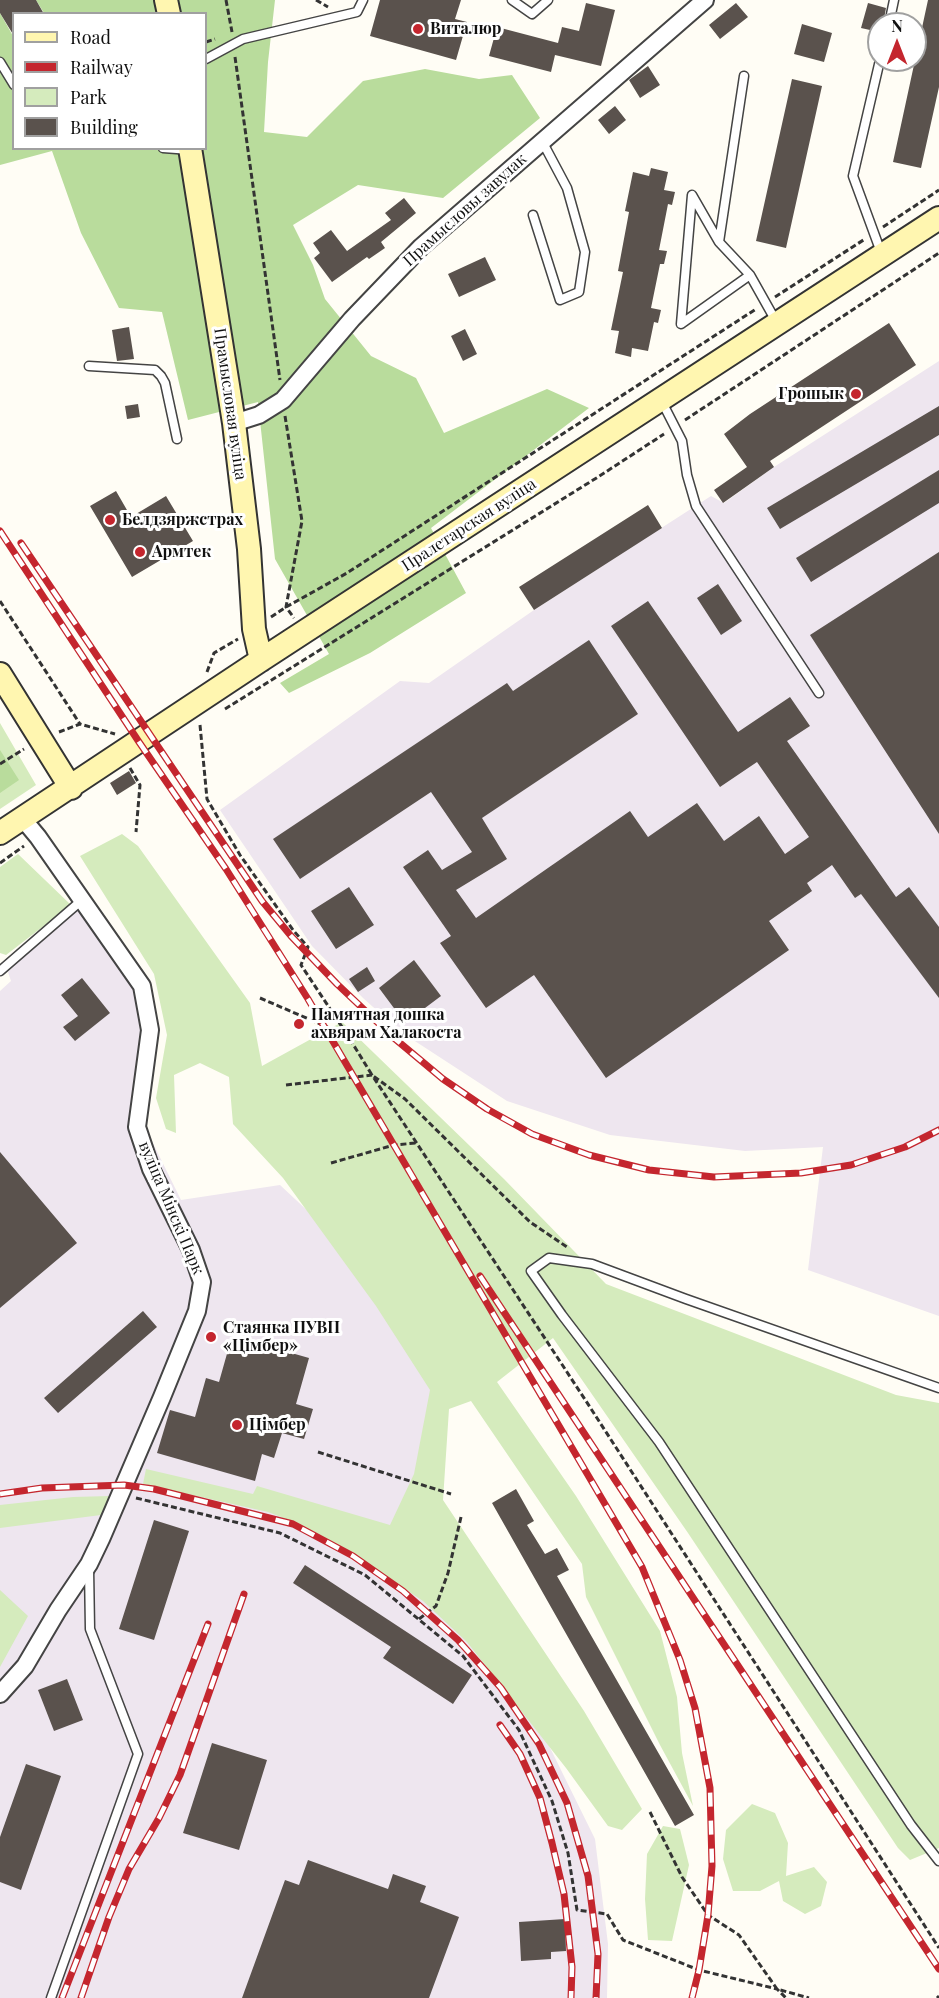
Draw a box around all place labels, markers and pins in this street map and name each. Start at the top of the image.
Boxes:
place label: Виталюр [430,19,501,39]
marker: Виталюр [411,22,425,36]
place label: Грошык [778,384,844,404]
marker: Грошык [849,387,863,401]
place label: Белдзяржстрах [122,510,243,530]
marker: Белдзяржстрах [103,513,117,527]
place label: Армтек [152,542,211,562]
marker: Армтек [133,545,147,559]
place label: Памятная дошка ахвярам Халакоста [311,1005,461,1043]
marker: Памятная дошка ахвярам Халакоста [292,1017,306,1031]
place label: Стаянка ПУВП «Цімбер» [223,1318,340,1356]
marker: Стаянка ПУВП «Цімбер» [204,1330,218,1344]
place label: Цімбер [249,1415,306,1435]
marker: Цімбер [230,1418,244,1432]

